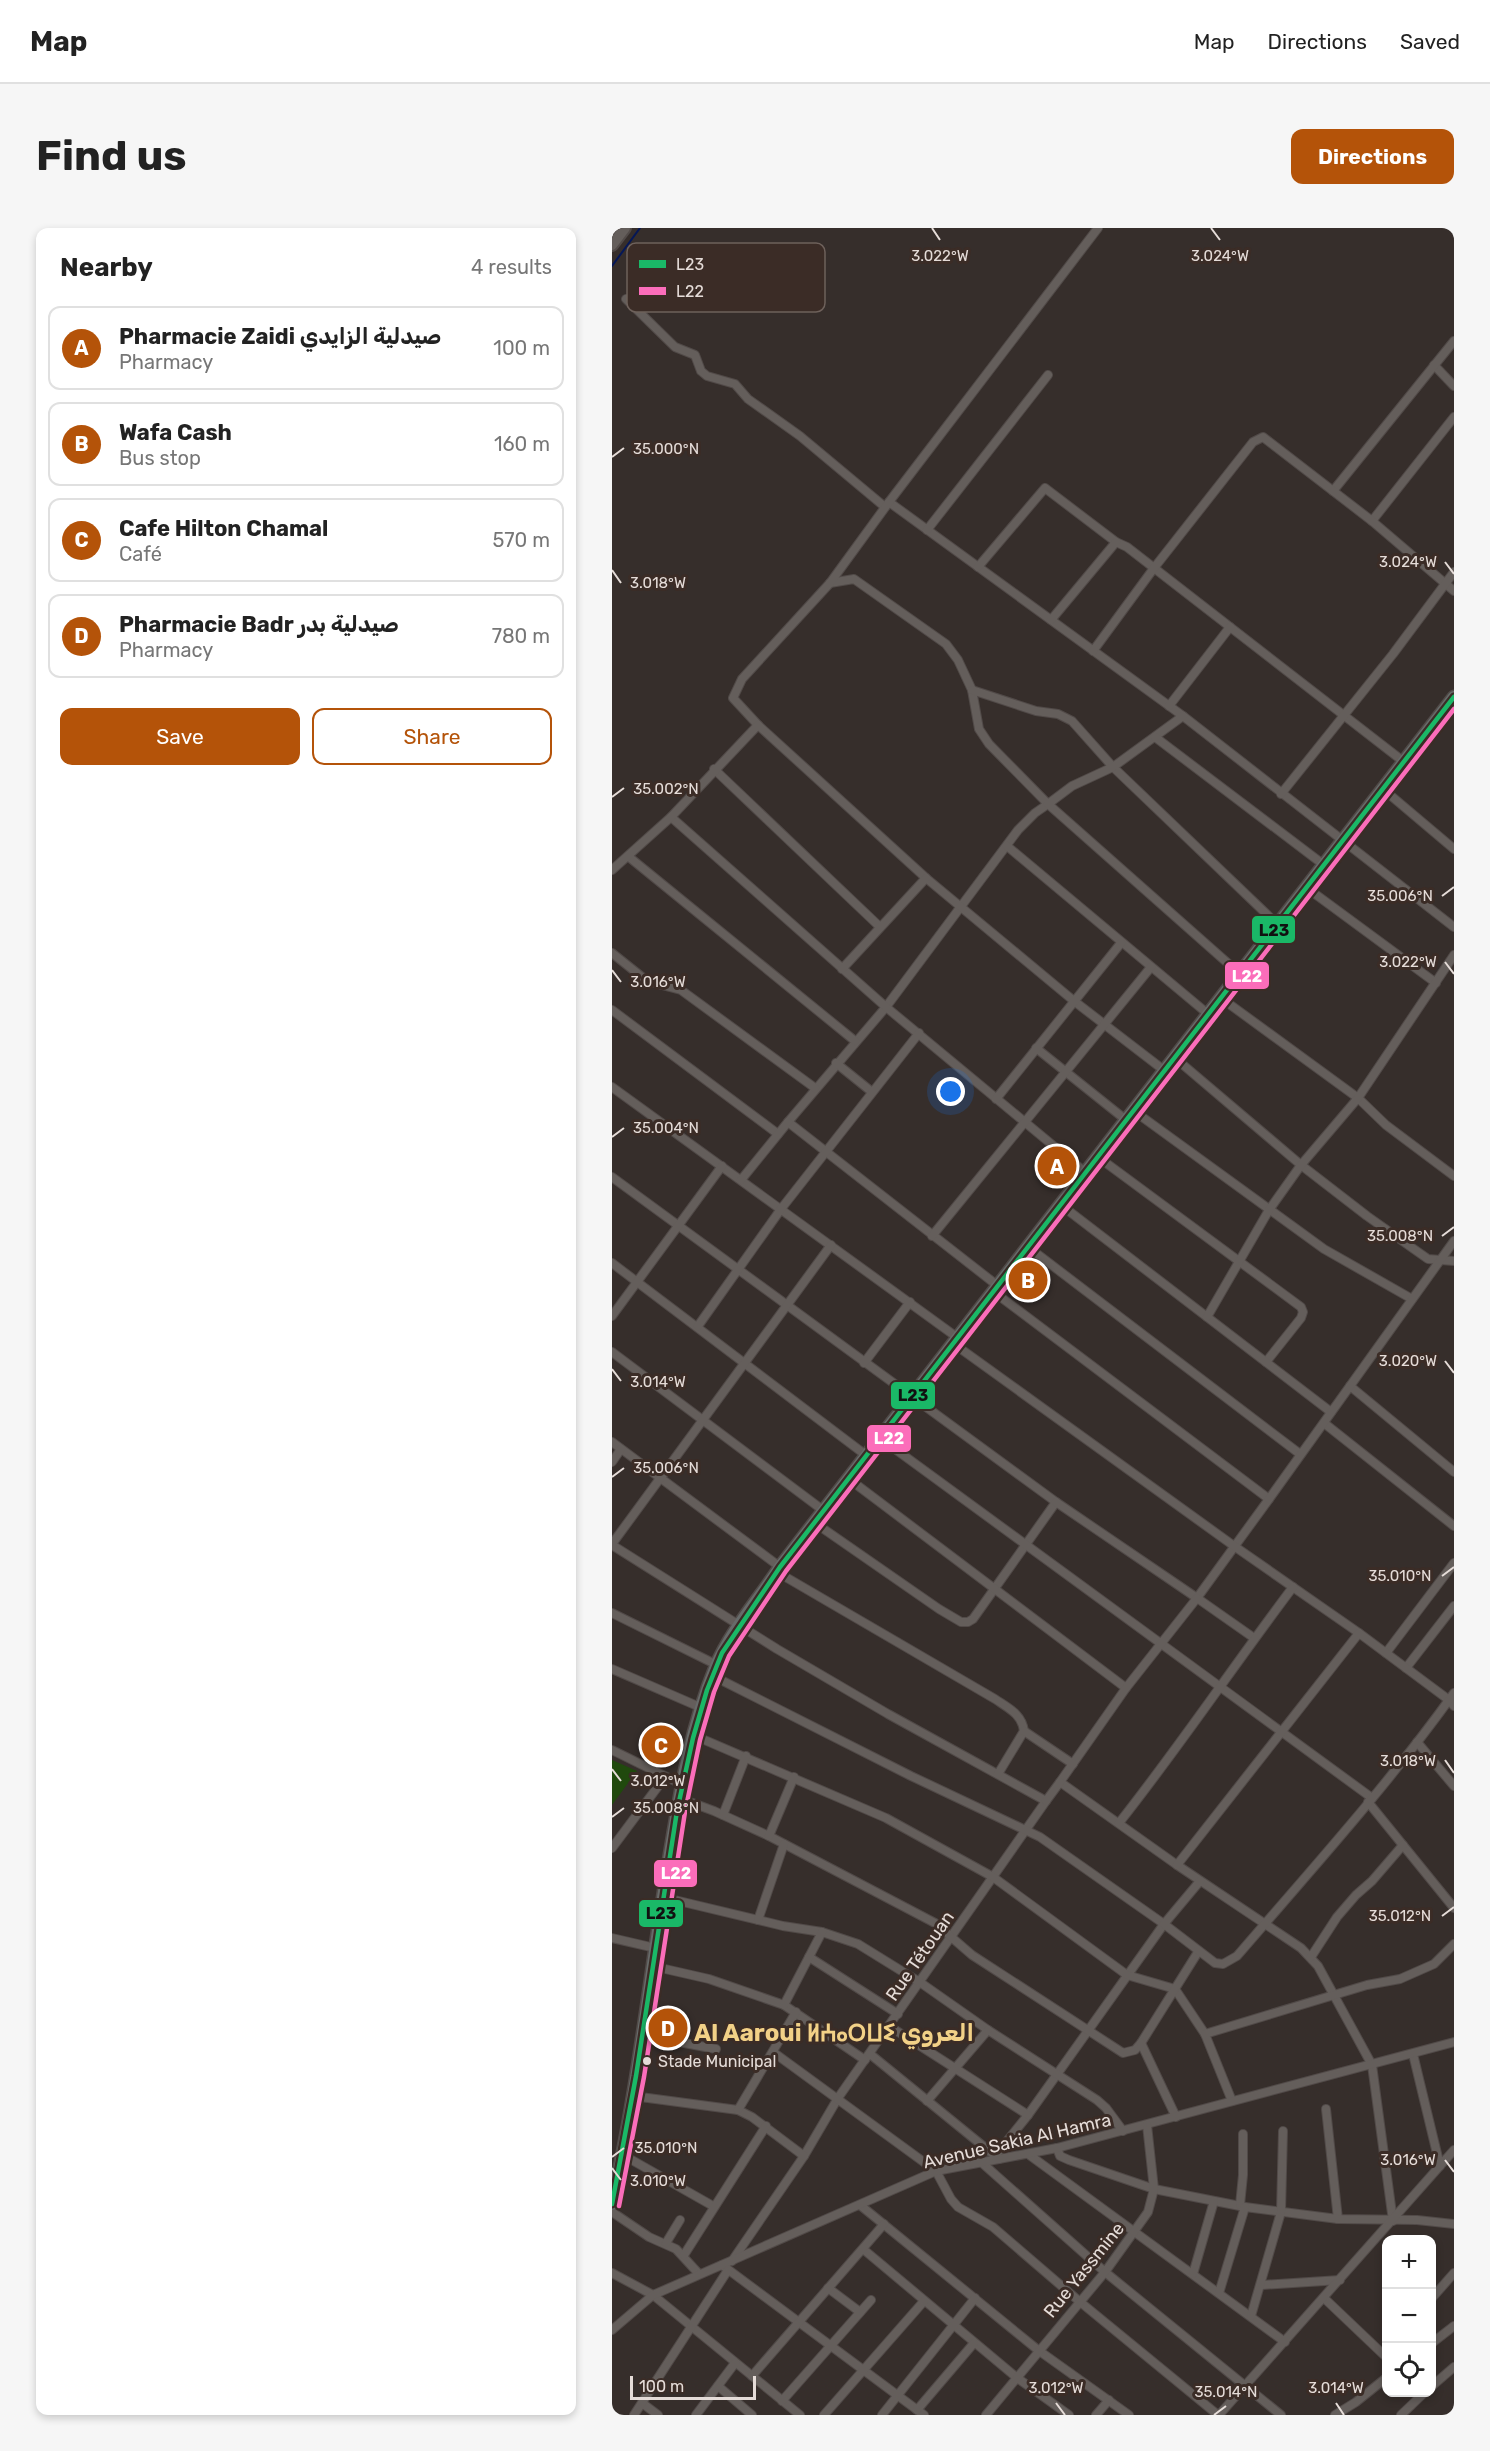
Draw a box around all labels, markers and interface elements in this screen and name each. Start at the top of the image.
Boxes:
text: Map [30,25,87,58]
text: Map [1194,29,1235,54]
text: Directions [1268,29,1367,54]
text: Saved [1400,29,1460,54]
button: Directions [1291,129,1454,184]
text: Find us [36,131,187,181]
legend [627,243,825,312]
text: 3.022°W [911,247,969,265]
text: 3.024°W [1191,247,1249,265]
text: Nearby [60,252,153,283]
text: 4 results [471,255,552,279]
text: L23 [676,255,704,274]
text: L22 [676,282,704,301]
text: Pharmacie Zaidi صيدلية الزايدي [119,323,441,350]
text: A [74,336,89,360]
text: 100 m [493,336,550,360]
text: Pharmacy [119,350,213,374]
text: Wafa Cash [119,419,232,446]
text: B [74,432,89,456]
text: 160 m [494,432,550,456]
text: 35.000°N [633,440,699,458]
text: Bus stop [119,446,201,470]
text: Cafe Hilton Chamal [119,515,328,542]
text: C [74,528,89,552]
text: 570 m [492,528,550,552]
text: Café [119,542,162,566]
text: 3.024°W [1379,553,1437,571]
text: 3.018°W [630,574,686,592]
text: Pharmacie Badr صيدلية بدر [119,611,399,638]
text: D [74,624,89,648]
text: 780 m [492,624,550,648]
text: Pharmacy [119,638,213,662]
button: Save [60,708,300,765]
button: Share [312,708,552,765]
text: 35.002°N [633,780,699,798]
text: 35.006°N [1367,887,1433,905]
line badge: L23 [1251,915,1296,944]
text: L23 [1259,921,1289,940]
text: 3.022°W [1379,953,1437,971]
line badge: L22 [1224,961,1270,990]
text: L22 [1232,967,1262,986]
text: 3.016°W [630,973,686,991]
your location [936,1077,965,1106]
text: 35.004°N [633,1119,699,1137]
pin: A [1038,1144,1076,1188]
text: 35.008°N [1367,1227,1433,1245]
pin: B [1008,1258,1048,1302]
text: 3.020°W [1379,1352,1437,1370]
text: 3.014°W [630,1373,686,1391]
line badge: L23 [890,1381,936,1410]
text: L23 [898,1386,928,1405]
line badge: L22 [866,1424,912,1453]
text: L22 [874,1429,904,1448]
text: 35.006°N [633,1459,699,1477]
text: 35.010°N [1368,1567,1432,1585]
pin: C [641,1722,680,1768]
text: 3.018°W [1380,1752,1436,1770]
text: 3.012°W [630,1772,686,1790]
text: 35.008°N [633,1799,699,1817]
line badge: L22 [653,1859,698,1888]
text: L22 [661,1864,691,1883]
line badge: L23 [638,1899,684,1928]
text: L23 [646,1904,676,1923]
street label: Rue Tétouan [881,1907,959,2005]
text: 35.012°N [1369,1907,1431,1925]
pin: D [648,2006,688,2050]
district label: Al Aaroui ⵍⵄⴰⵔⵡⵉ العروي [694,2019,974,2050]
place label: Stade Municipal [658,2052,776,2071]
marker: Stade Municipal [641,2055,653,2067]
street label: Avenue Sakia Al Hamra [921,2109,1113,2173]
text: 35.010°N [634,2139,698,2157]
text: 3.016°W [1380,2151,1436,2169]
text: 3.010°W [630,2172,686,2190]
street label: Rue Yassmine [1039,2218,1129,2322]
map controls [1382,2235,1436,2397]
button: + [1382,2235,1436,2289]
button: − [1382,2289,1436,2343]
button: locate [1382,2343,1436,2397]
scale bar [630,2373,756,2400]
text: 100 m [639,2377,684,2396]
text: 3.012°W [1028,2379,1084,2397]
text: 3.014°W [1308,2379,1364,2397]
text: 35.014°N [1195,2383,1257,2401]

